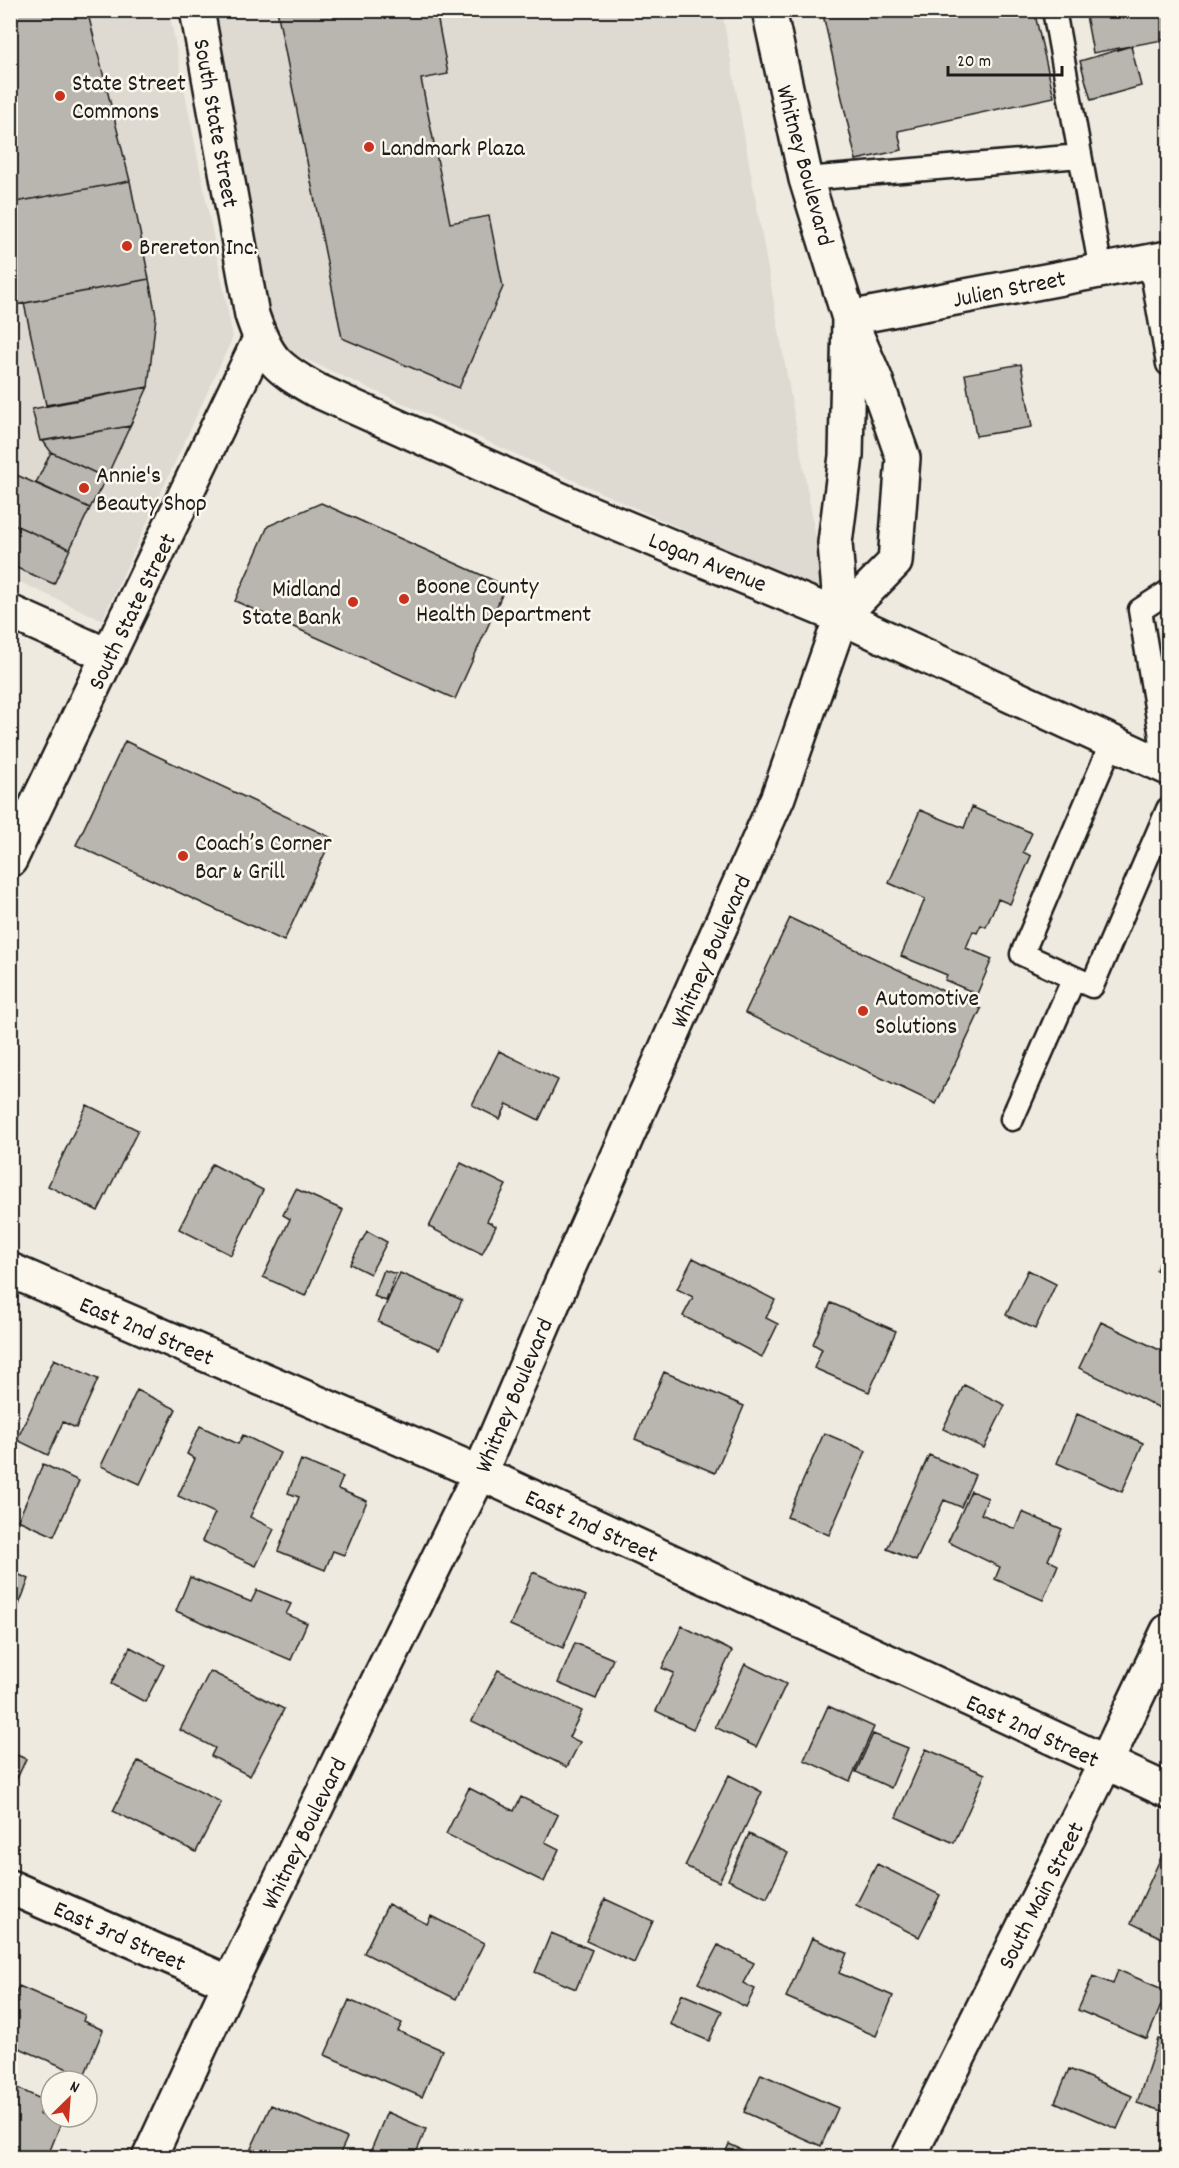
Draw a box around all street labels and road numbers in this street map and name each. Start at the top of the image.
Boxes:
street label: South State Street [182,36,246,211]
street label: Whitney Boulevard [765,82,841,250]
street label: Julien Street [950,263,1069,319]
street label: Logan Avenue [643,525,771,603]
street label: South State Street [81,528,186,697]
street label: Whitney Boulevard [664,870,762,1034]
street label: East 2nd Street [73,1289,219,1376]
street label: Whitney Boulevard [468,1314,564,1479]
street label: East 2nd Street [519,1482,663,1573]
street label: East 2nd Street [960,1687,1104,1778]
street label: Whitney Boulevard [254,1753,357,1916]
street label: South Main Street [991,1817,1095,1976]
street label: East 3rd Street [47,1893,190,1982]

